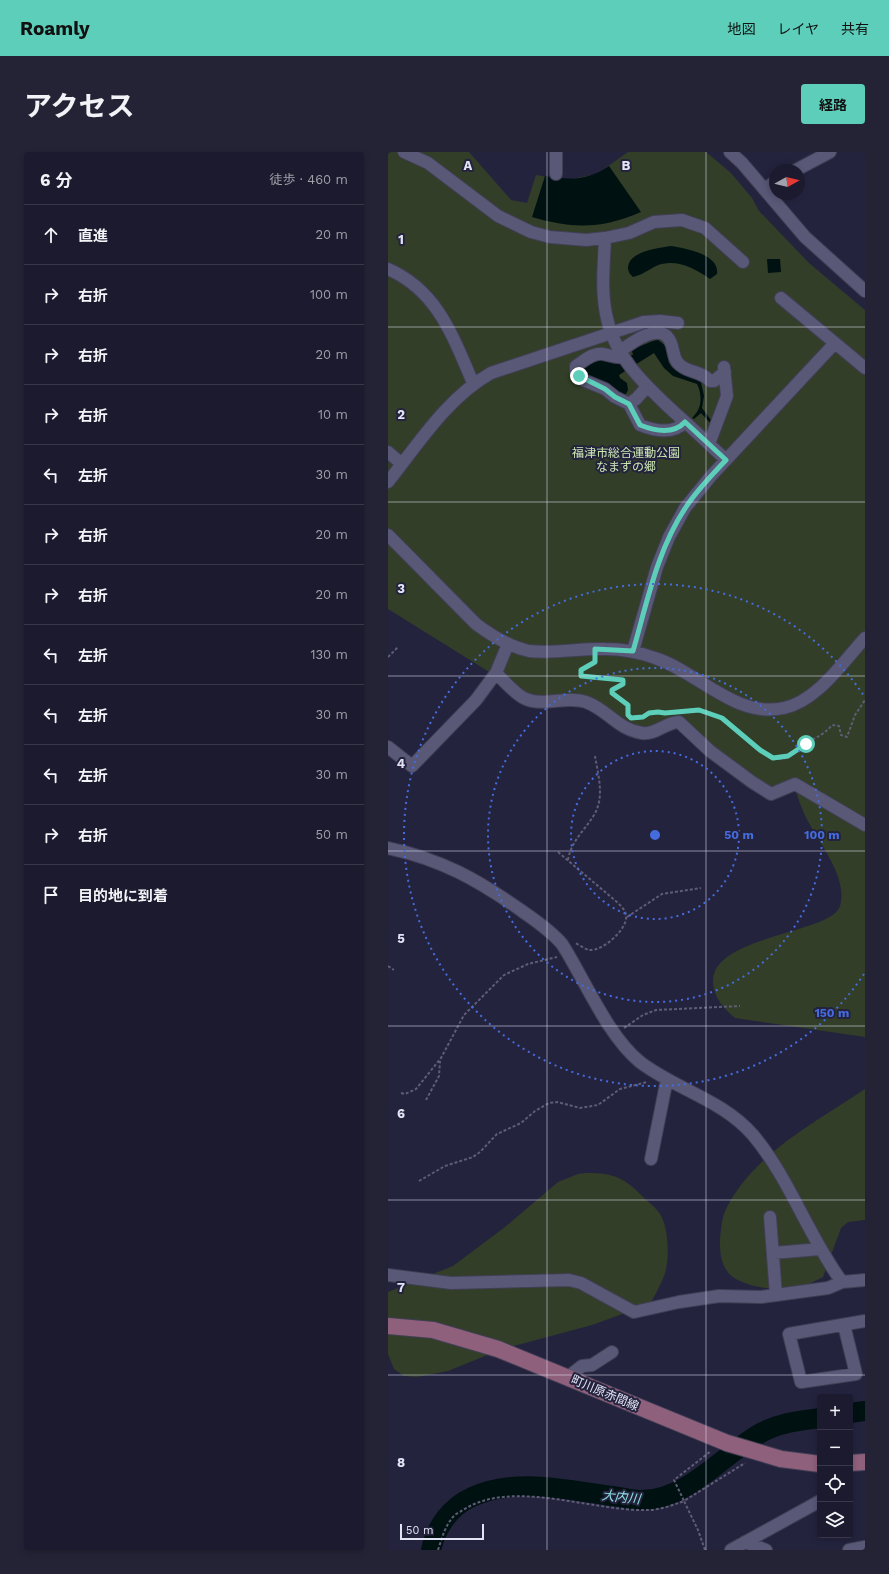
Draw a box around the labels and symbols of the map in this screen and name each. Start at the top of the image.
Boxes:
text: A [464,158,473,173]
text: B [622,158,631,173]
north arrow [769,164,805,200]
text: 1 [398,232,404,247]
route end [570,367,588,385]
text: 2 [397,407,405,422]
park label: 福津市総合運動公園 なまずの郷 [572,446,680,474]
text: 3 [397,581,405,596]
route start [797,735,815,753]
text: 4 [397,756,406,771]
centre of rings [648,828,662,842]
text: 50 m [724,828,754,842]
text: 100 m [804,828,840,842]
text: 5 [397,931,405,946]
text: 150 m [815,1006,849,1020]
text: 6 [397,1106,405,1121]
text: 7 [397,1280,405,1295]
street label: 町川原赤間線 [569,1372,641,1414]
text: 8 [397,1455,405,1470]
water label: 大内川 [601,1488,643,1507]
scale bar [400,1522,484,1541]

